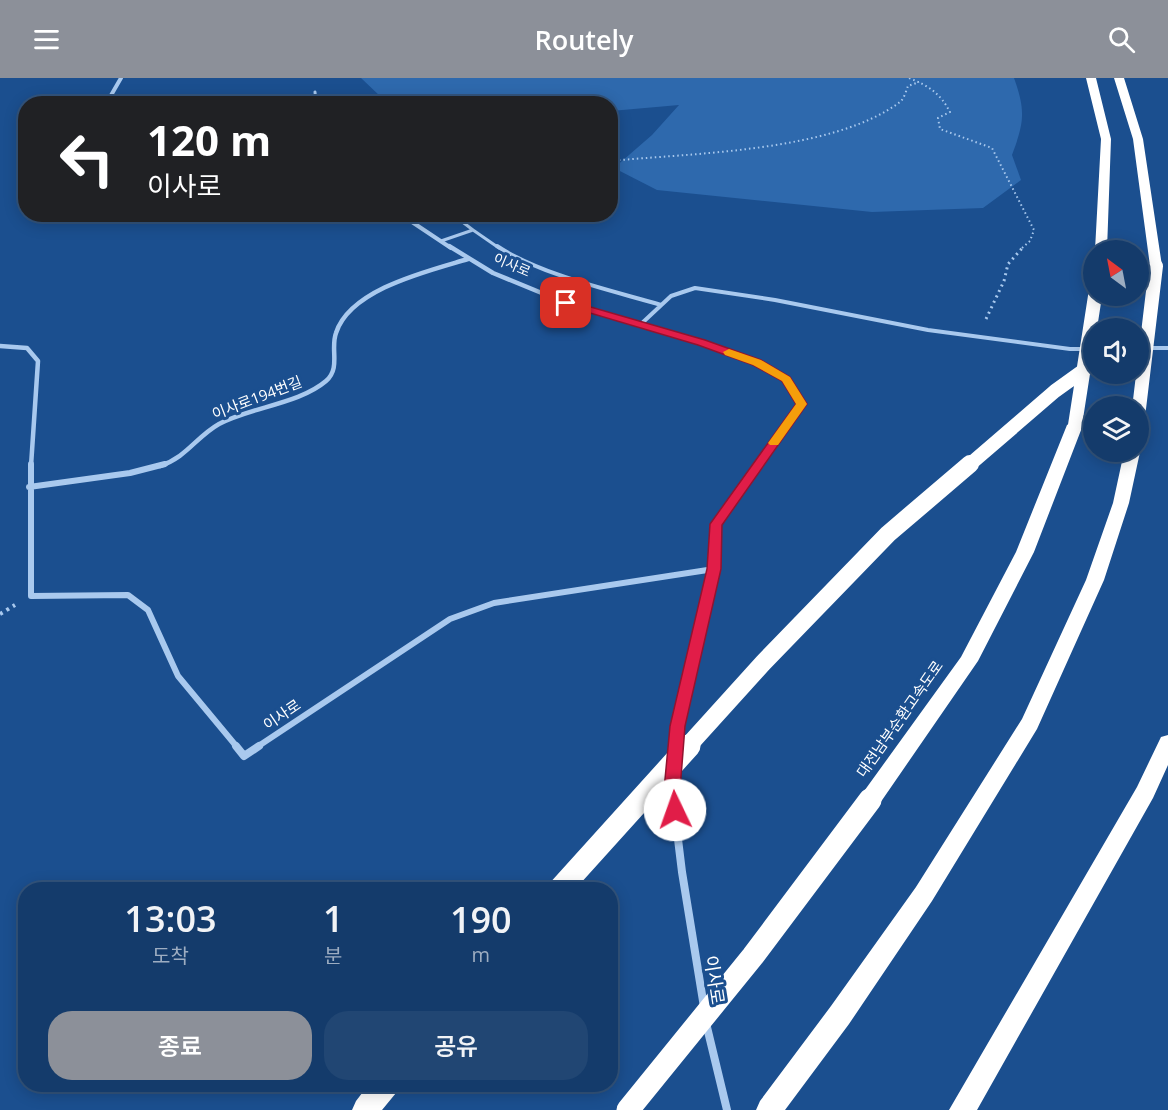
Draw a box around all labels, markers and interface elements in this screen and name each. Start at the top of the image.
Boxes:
text: Routely [534,21,634,58]
icon: menu [30,23,63,56]
icon: search [1105,23,1138,56]
text: 120 m [147,111,271,168]
icon: left [48,120,126,198]
text: 이사로 [147,167,222,204]
north arrow [1083,240,1149,306]
map controls [1083,240,1149,462]
street label: 이사로 [491,248,534,281]
pin [540,277,591,328]
icon: arrive [549,286,582,319]
button: sound [1083,318,1149,384]
street label: 이사로194번길 [209,371,304,423]
button: layers [1083,396,1149,462]
street label: 대전남부순환고속도로 [851,656,947,781]
street label: 이사로 [259,694,304,734]
position arrow [643,778,707,842]
text: 13:03 [124,894,217,943]
text: 1 [323,894,344,943]
text: 190 [450,895,512,944]
text: m [472,941,490,968]
text: 도착 [152,942,189,969]
text: 분 [324,942,342,969]
street label: 이사로 [699,953,731,1006]
button: 종료 [48,1011,312,1080]
button: 공유 [324,1011,588,1080]

